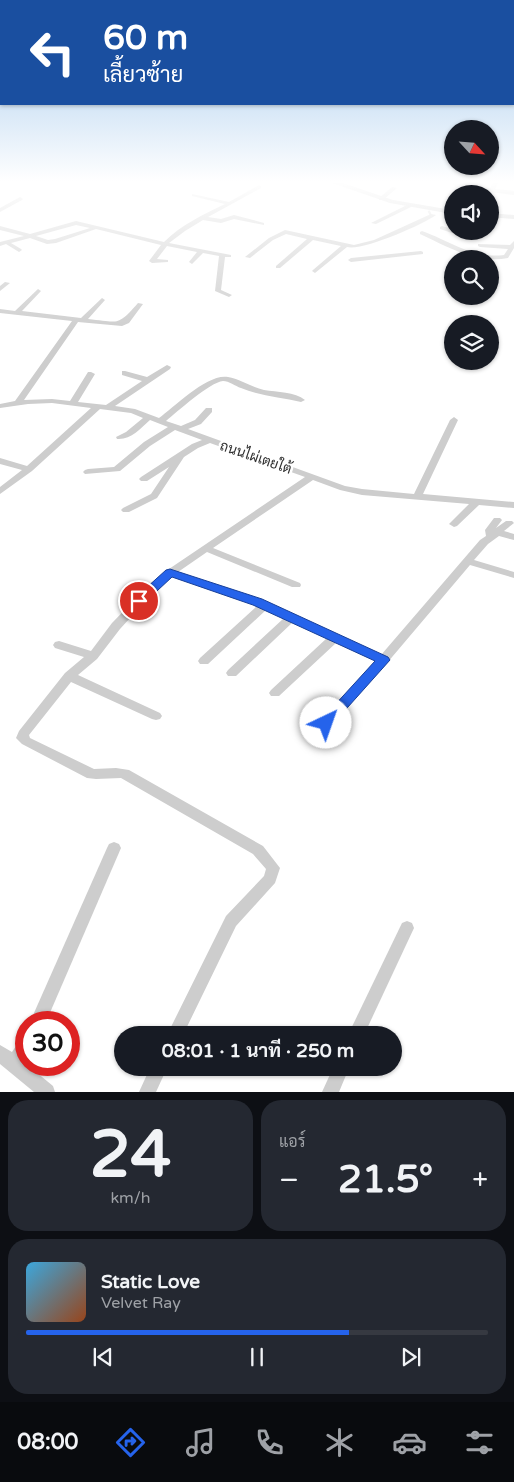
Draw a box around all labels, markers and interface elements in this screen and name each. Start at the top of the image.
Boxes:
text: 60 m [103,17,188,59]
icon: left [20,20,85,85]
text: เลี้ยวซ้าย [103,62,183,88]
north arrow [444,120,499,175]
map controls [444,120,499,370]
button: sound [444,185,499,240]
button: search [444,250,499,305]
button: layers [444,315,499,370]
street label: ถนนไผ่เตยใต้ [218,436,295,478]
pin [118,580,160,622]
icon: arrive [125,587,153,615]
position arrow [299,696,351,748]
speed limit sign: 30 [15,1011,80,1076]
text: 08:01 · 1 นาที · 250 m [162,1040,354,1062]
text: 24 [90,1116,171,1195]
text: แอร์ [279,1132,305,1152]
text: 21.5° [338,1157,433,1203]
text: − [279,1163,299,1197]
text: + [472,1163,488,1197]
text: km/h [110,1188,151,1208]
text: Static Love [101,1271,200,1293]
text: Velvet Ray [101,1293,181,1313]
icon: previous [89,1343,117,1371]
icon: pause [243,1343,271,1371]
icon: next [397,1343,425,1371]
icon: directions [113,1425,148,1460]
icon: music [183,1425,218,1460]
icon: phone [252,1425,287,1460]
icon: climate [322,1425,357,1460]
icon: car [392,1425,427,1460]
icon: filters [462,1425,497,1460]
text: 08:00 [17,1429,78,1455]

